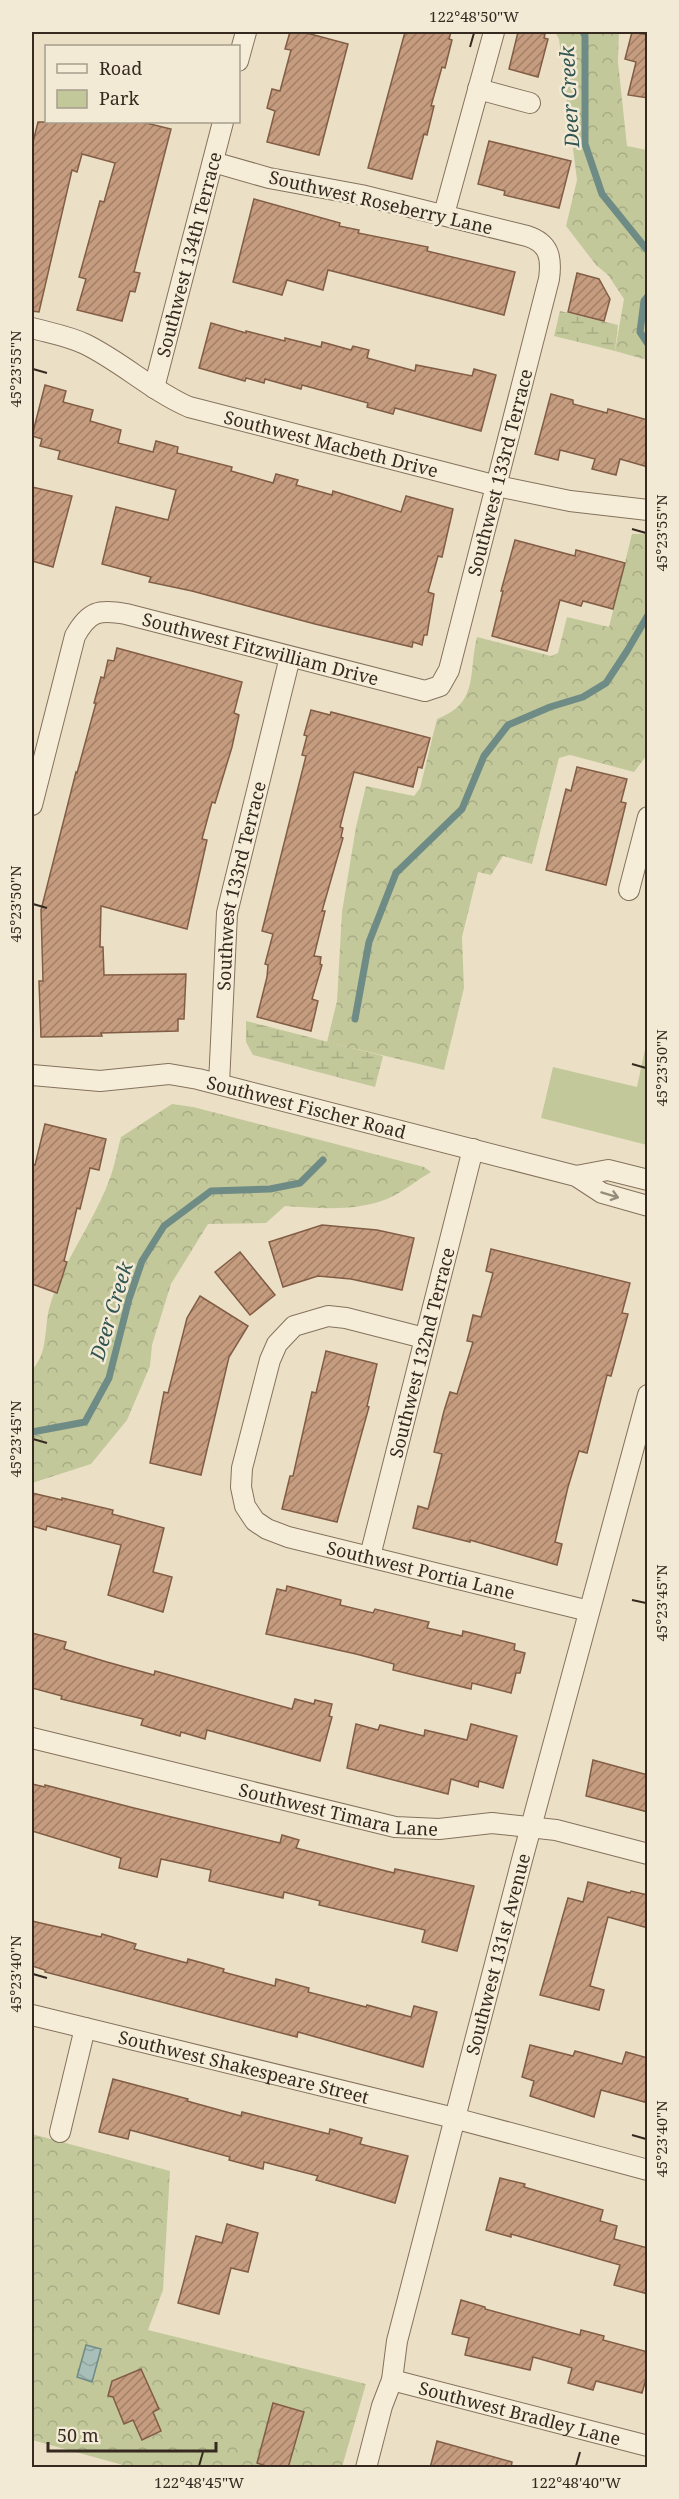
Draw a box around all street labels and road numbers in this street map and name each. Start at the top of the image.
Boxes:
street label: Southwest 134th Terrace [150,149,227,360]
street label: Southwest Roseberry Lane [267,165,495,239]
street label: Southwest 133rd Terrace [462,366,538,579]
street label: Southwest Macbeth Drive [222,404,441,482]
street label: Southwest Fitzwilliam Drive [140,607,381,691]
street label: Southwest 133rd Terrace [211,779,271,991]
street label: Southwest Fischer Road [204,1070,409,1144]
street label: Southwest 132nd Terrace [383,1245,460,1460]
street label: Southwest Portia Lane [324,1535,517,1604]
street label: Southwest Timara Lane [236,1777,438,1841]
street label: Southwest 131st Avenue [460,1851,535,2057]
street label: Southwest Shakespeare Street [116,2025,371,2109]
street label: Southwest Bradley Lane [416,2375,623,2450]

